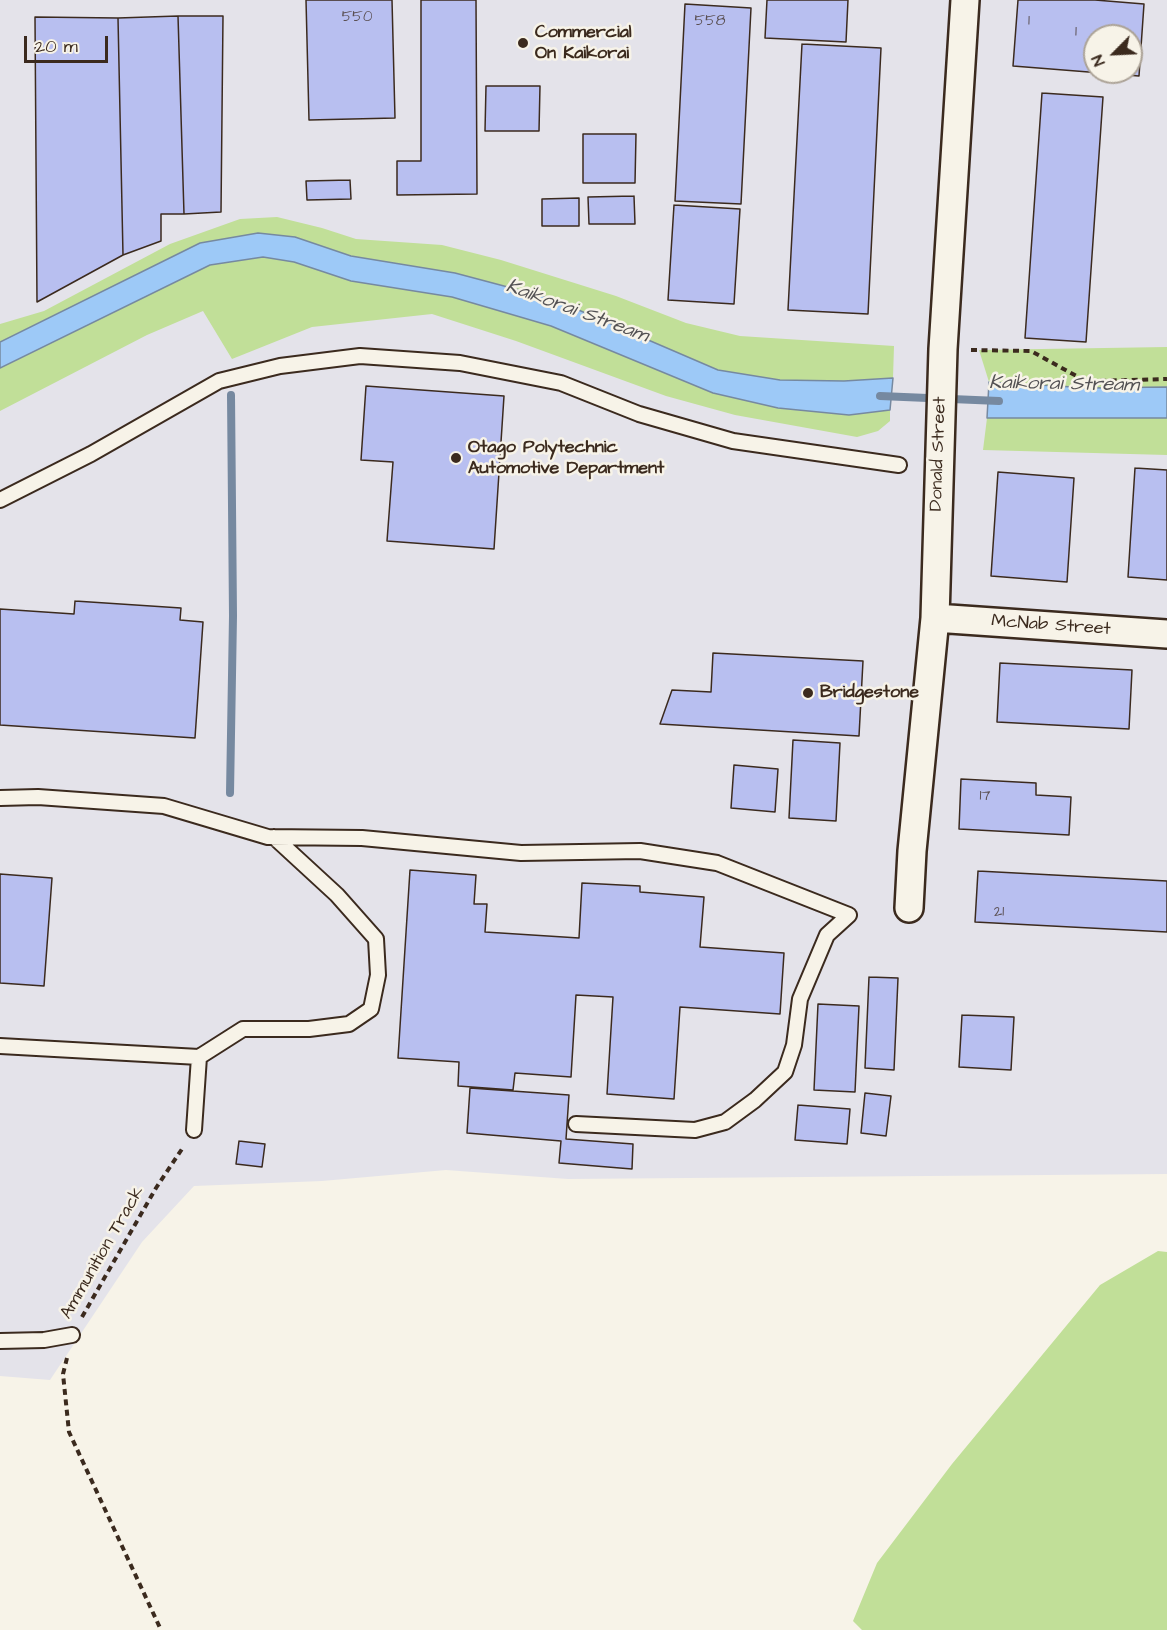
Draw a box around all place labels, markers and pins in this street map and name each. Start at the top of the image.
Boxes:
place label: Commercial On Kaikorai [535,22,632,64]
marker: Commercial On Kaikorai [516,36,530,50]
place label: Otago Polytechnic Automotive Department [468,437,664,480]
marker: Otago Polytechnic Automotive Department [449,451,463,465]
place label: Bridgestone [820,682,919,704]
marker: Bridgestone [801,686,815,700]

